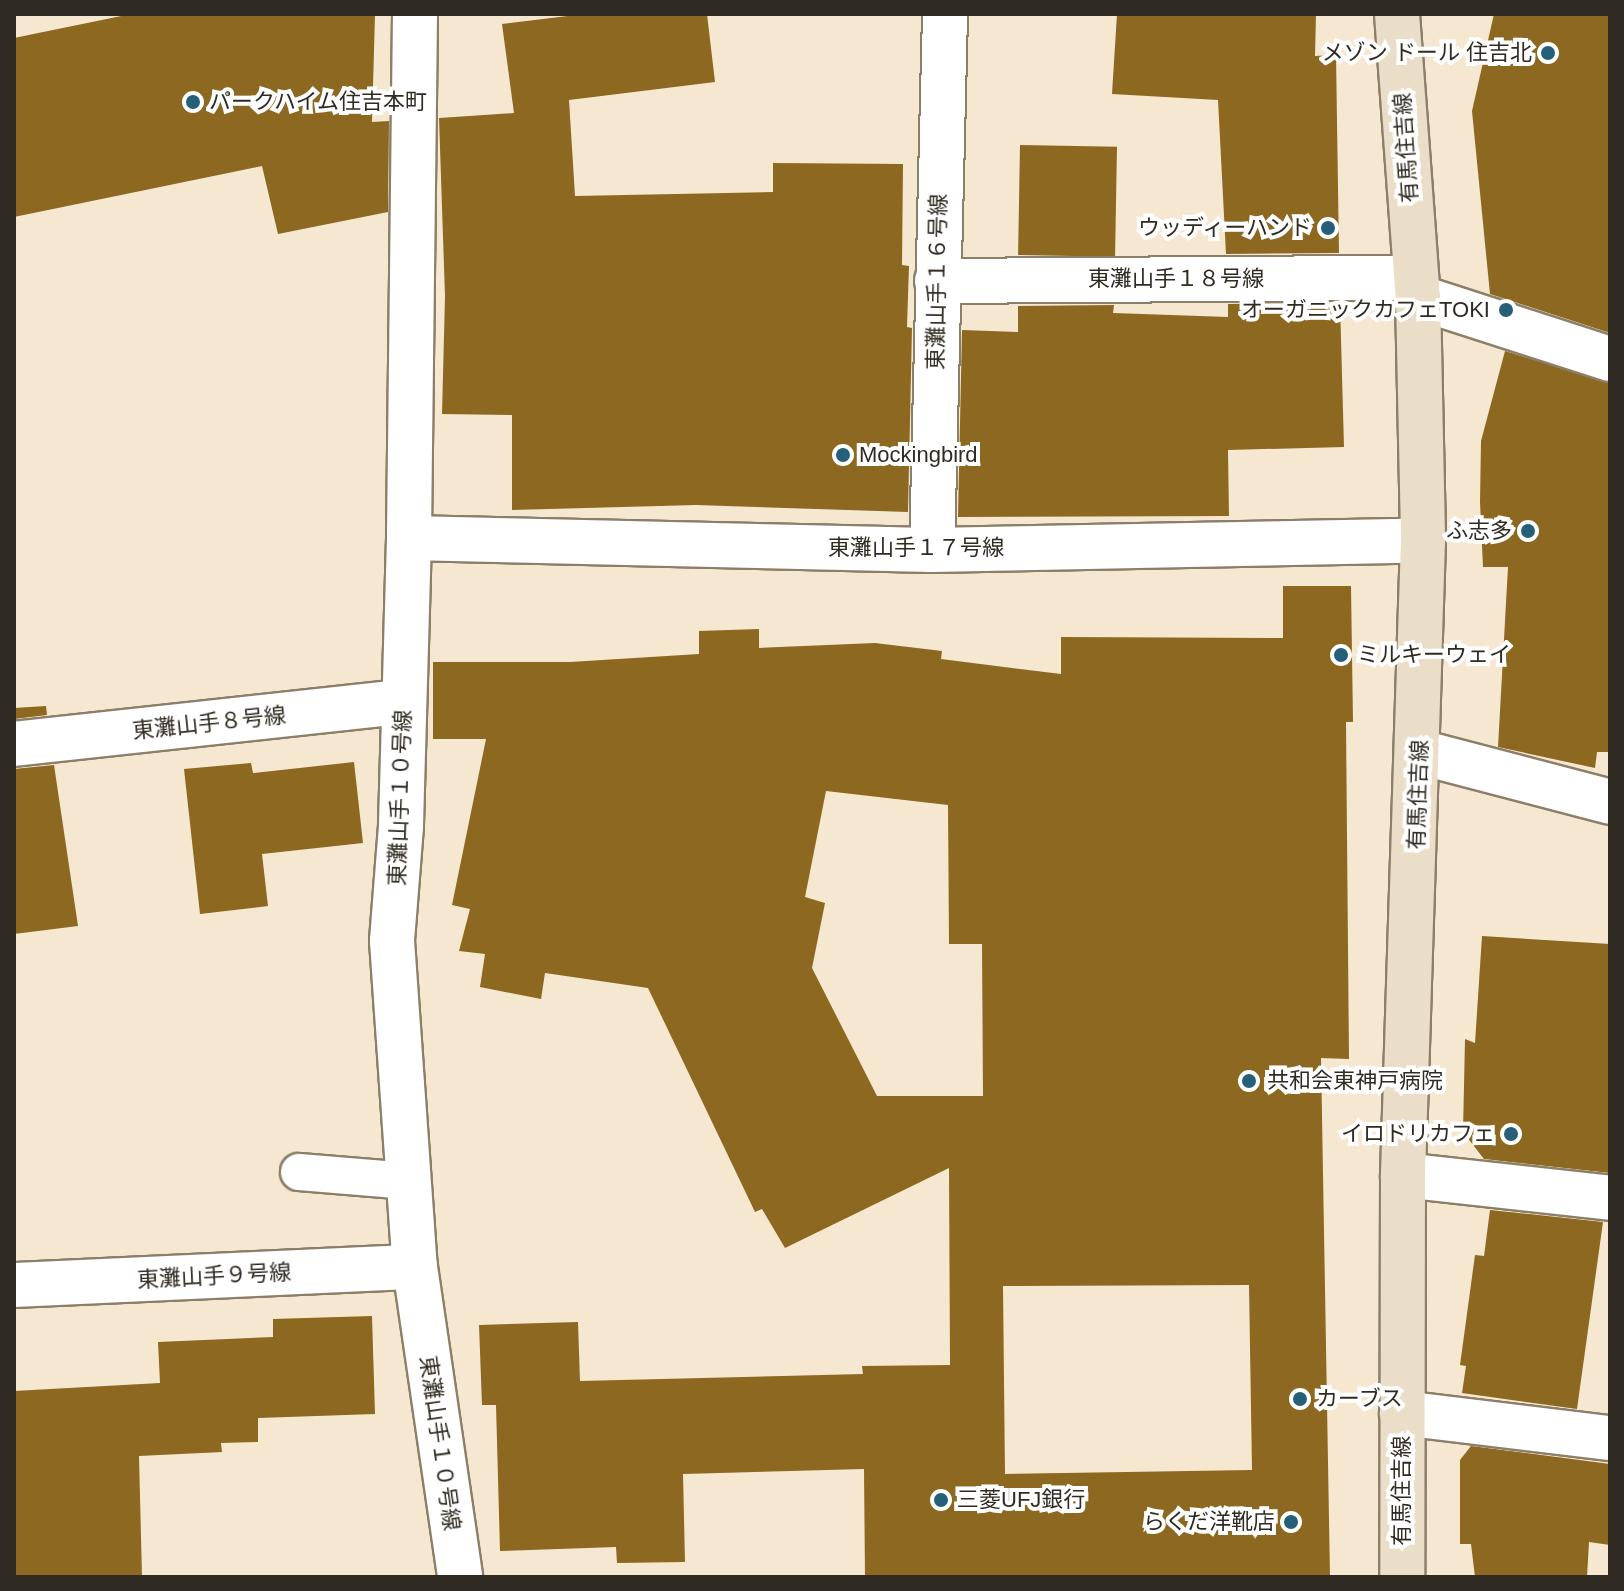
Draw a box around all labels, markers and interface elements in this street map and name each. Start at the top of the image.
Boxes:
place label: メゾン ドール 住吉北 [1322,40,1532,66]
marker: メゾン ドール 住吉北 [1539,44,1557,62]
place label: パークハイム住吉本町 [209,89,429,115]
street label: 有馬住吉線 [1389,92,1423,204]
marker: パークハイム住吉本町 [184,93,202,111]
street label: 東灘山手１６号線 [922,194,952,370]
place label: ウッディーハンド [1136,215,1312,241]
marker: ウッディーハンド [1319,219,1337,237]
street label: 東灘山手１８号線 [1088,266,1264,292]
place label: オーガニックカフェTOKI [1241,297,1490,323]
marker: オーガニックカフェTOKI [1497,301,1515,319]
place label: Mockingbird [859,442,978,468]
marker: Mockingbird [834,446,852,464]
place label: ふ志多 [1446,518,1512,544]
marker: ふ志多 [1519,522,1537,540]
street label: 東灘山手１７号線 [828,535,1004,561]
place label: ミルキーウェイ [1357,642,1511,668]
marker: ミルキーウェイ [1332,646,1350,664]
street label: 東灘山手８号線 [131,702,287,744]
street label: 東灘山手１０号線 [384,710,416,886]
street label: 有馬住吉線 [1403,740,1433,850]
place label: 共和会東神戸病院 [1267,1068,1443,1094]
marker: 共和会東神戸病院 [1238,1070,1260,1092]
place label: イロドリカフェ [1341,1121,1495,1147]
marker: イロドリカフェ [1502,1125,1520,1143]
street label: 東灘山手９号線 [136,1259,292,1293]
street label: 東灘山手１０号線 [415,1354,465,1532]
place label: カーブス [1316,1386,1404,1412]
marker: カーブス [1291,1390,1309,1408]
street label: 有馬住吉線 [1389,1436,1415,1546]
place label: 三菱UFJ銀行 [957,1487,1085,1513]
marker: 三菱UFJ銀行 [932,1491,950,1509]
place label: らくだ洋靴店 [1143,1509,1275,1535]
marker: らくだ洋靴店 [1282,1513,1300,1531]

